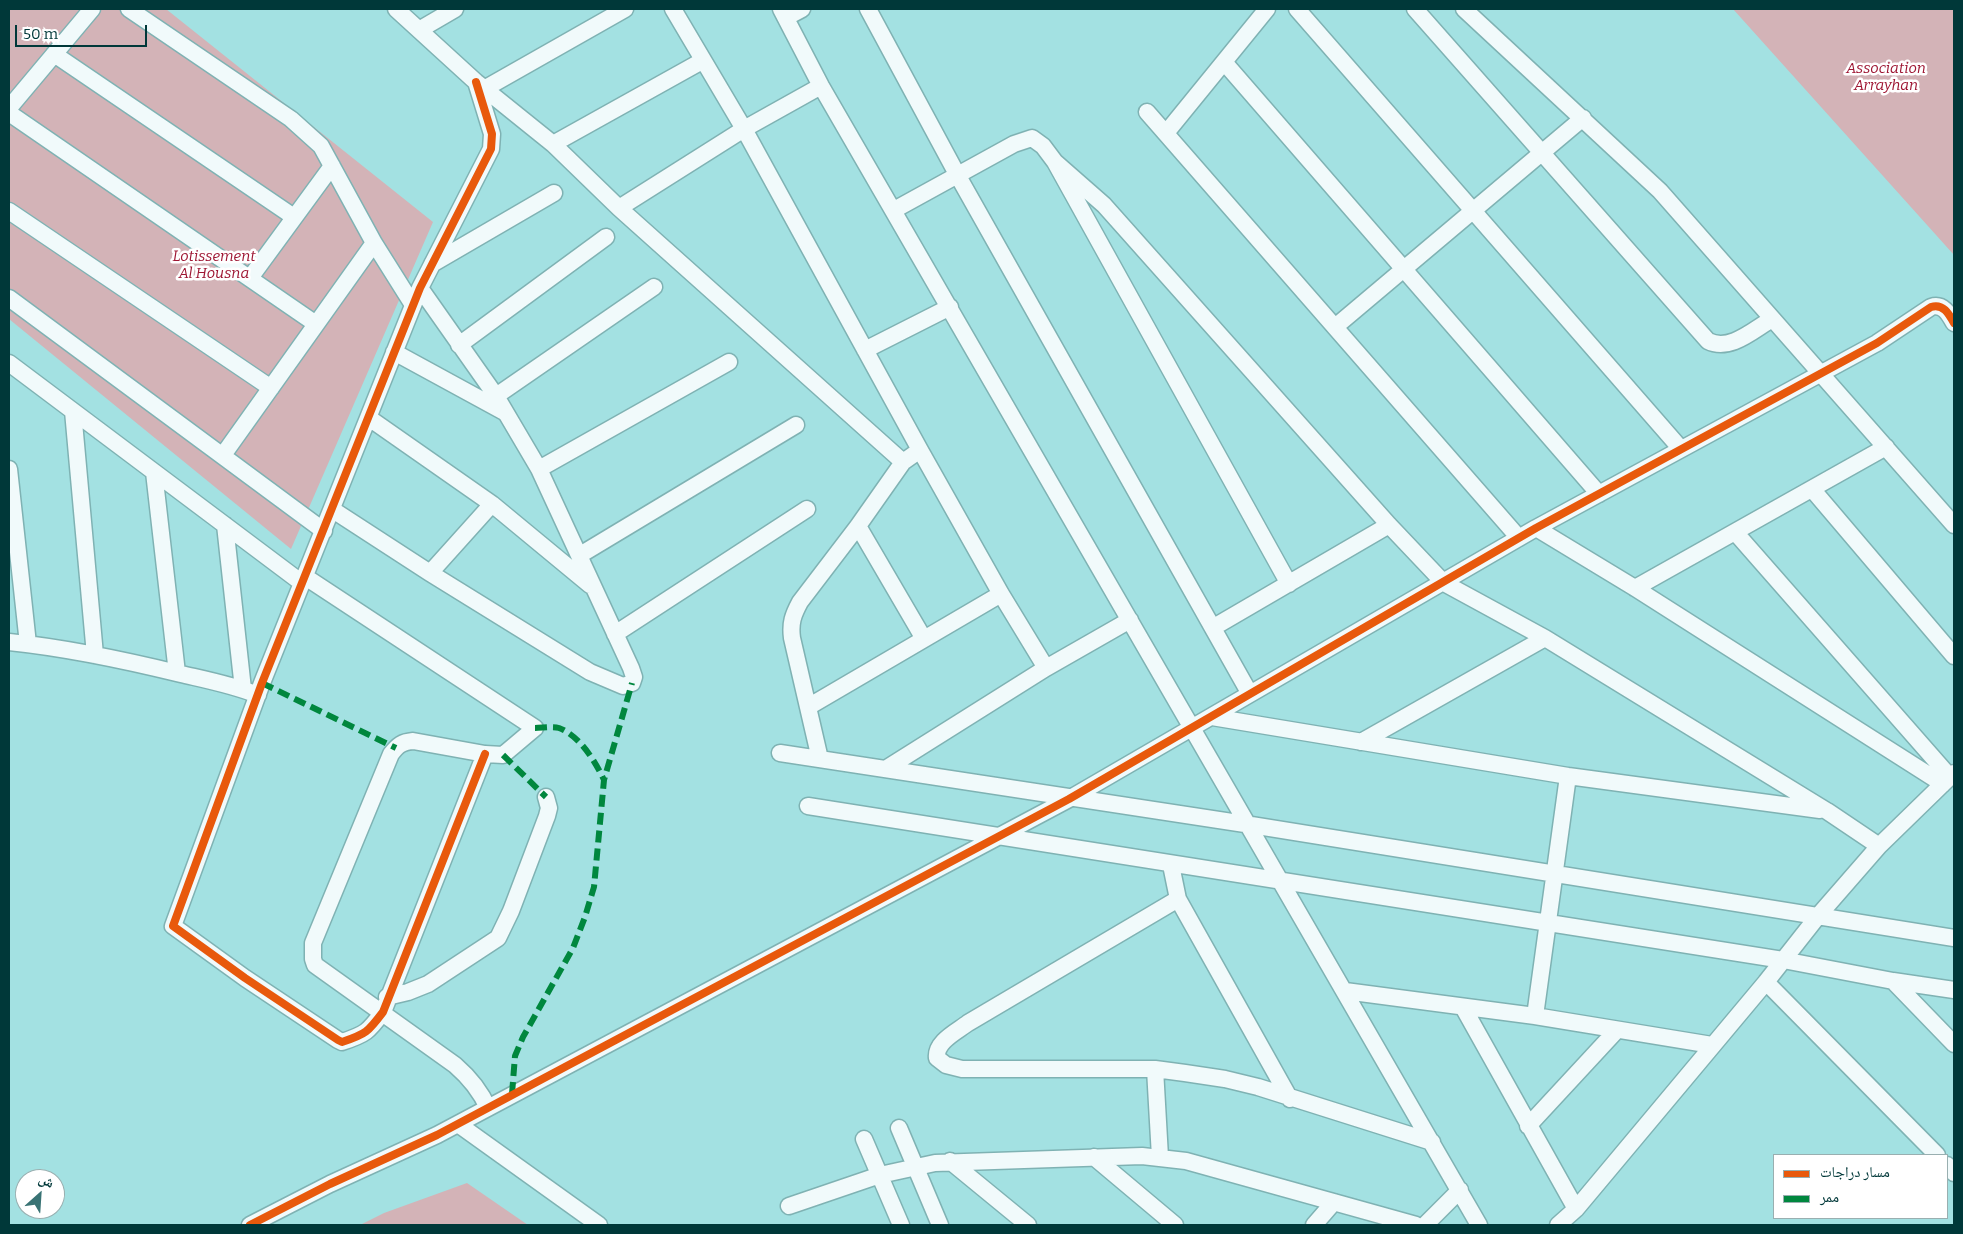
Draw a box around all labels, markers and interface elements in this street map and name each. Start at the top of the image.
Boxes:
scale bar [18,15,150,47]
text: 50 m [23,25,58,43]
park label: Association Arrayhan [1846,60,1926,95]
park label: Lotissement Al Housna [172,248,256,283]
legend [1773,1154,1948,1219]
text: مسار دراجات [1820,1163,1890,1181]
north arrow [15,1169,65,1219]
text: ش [36,1170,57,1192]
text: ممر [1820,1188,1839,1206]

